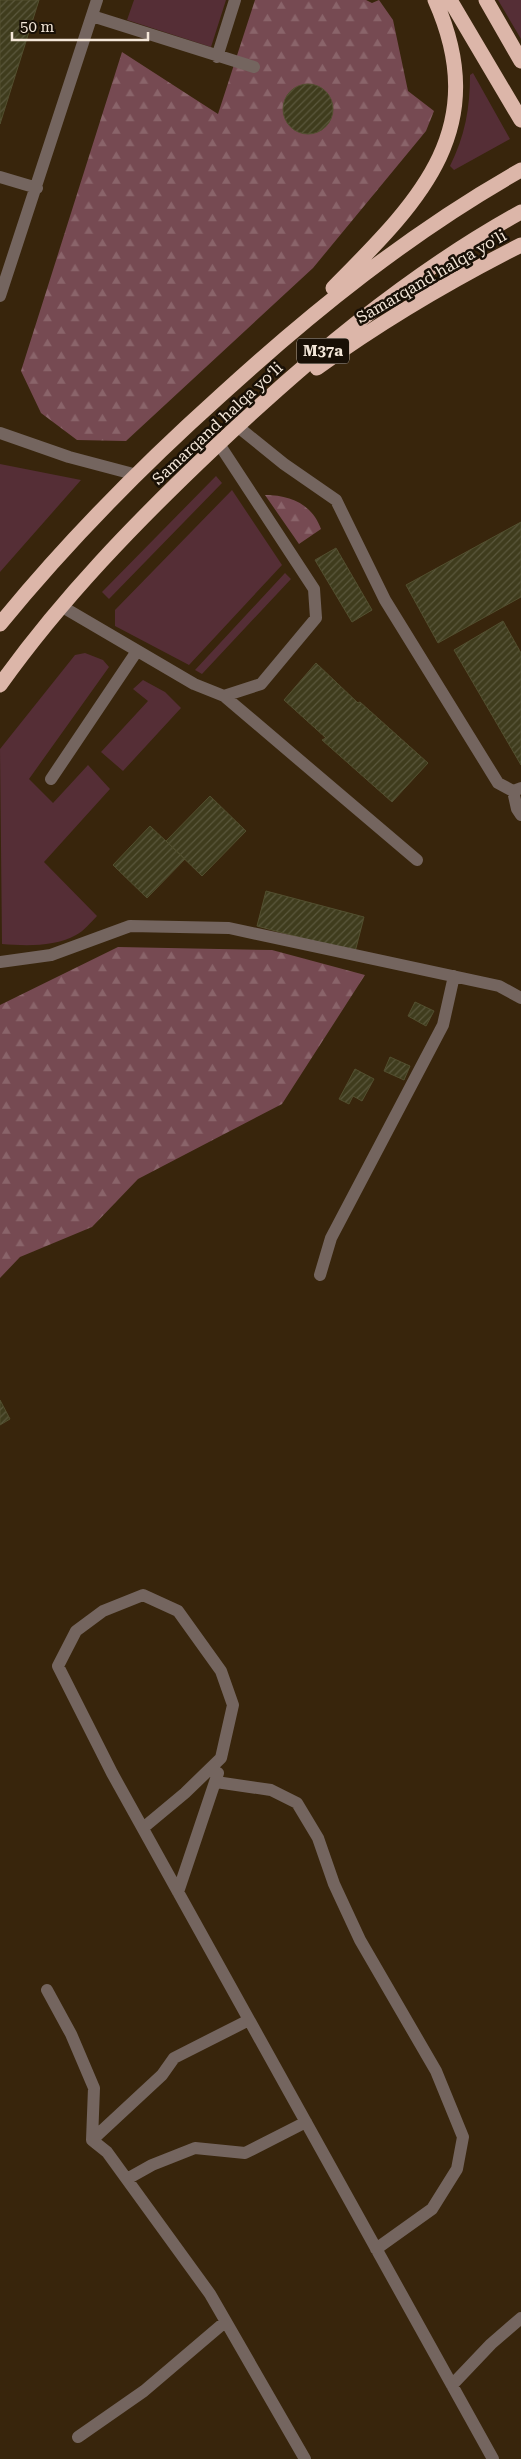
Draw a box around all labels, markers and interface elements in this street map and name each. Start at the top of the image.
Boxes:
scale bar [12,10,149,42]
text: 50 m [20,18,55,36]
street label: Samarqand halqa yo'li [353,226,510,327]
road number: M37a [297,338,349,364]
street label: Samarqand halqa yoʻli [148,358,286,489]

